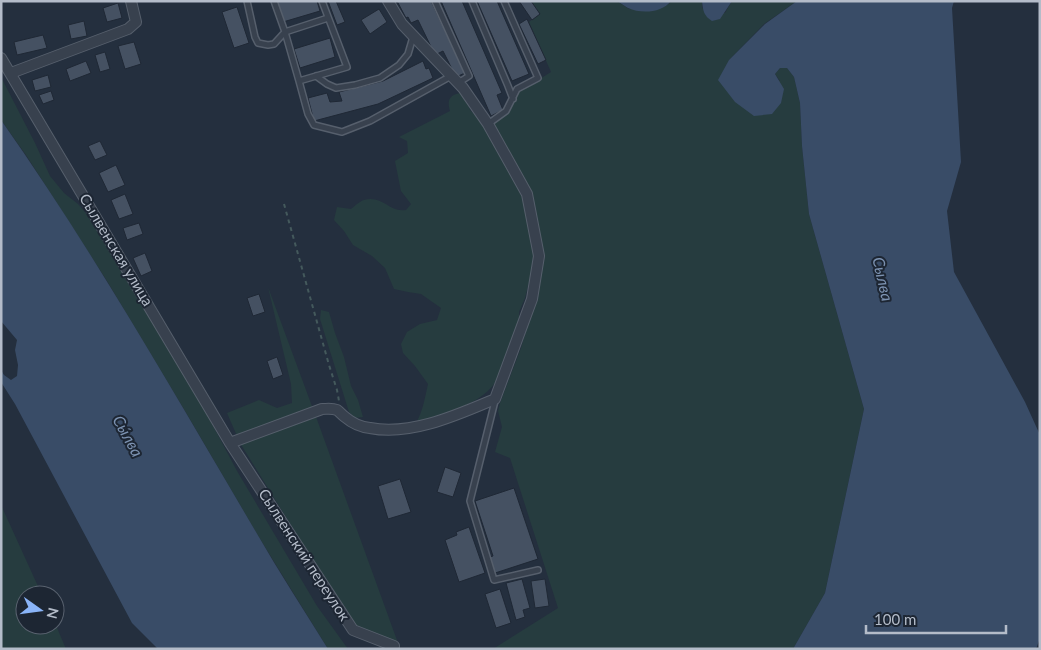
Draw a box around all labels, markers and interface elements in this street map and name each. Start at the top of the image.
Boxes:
street label: Сылвенская улица [76,190,158,309]
water label: Сылва [869,255,898,303]
water label: Сы́лва [109,412,148,460]
street label: Сылвенский переулок [255,485,354,624]
north arrow [15,585,65,635]
scale bar [866,602,1006,634]
text: N [44,606,63,621]
text: 100 m [874,610,916,628]

